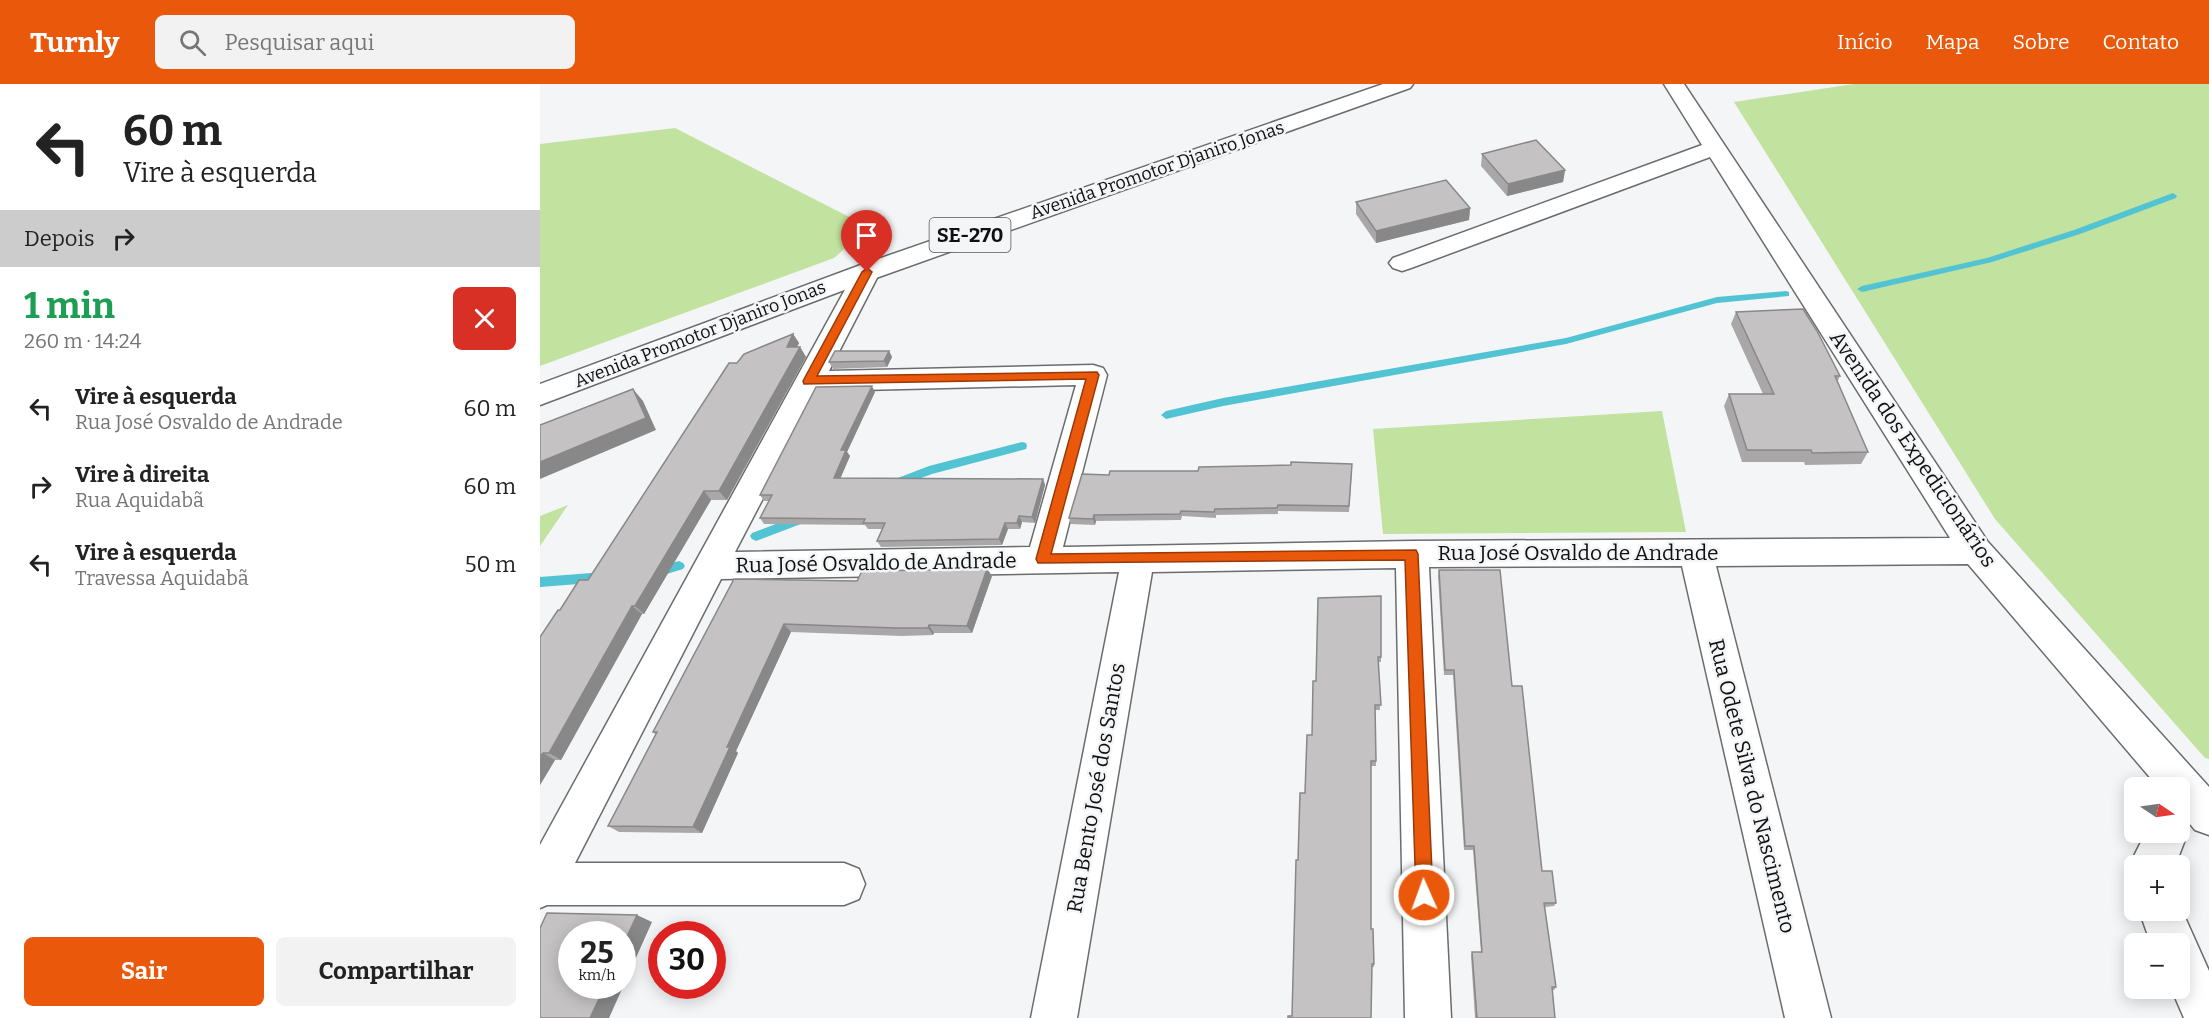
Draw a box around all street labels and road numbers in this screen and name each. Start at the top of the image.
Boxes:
street label: Avenida Promotor Djaniro Jonas [1027,116,1287,224]
road number: SE-270 [930,218,1010,252]
street label: Avenida Promotor Djaniro Jonas [571,276,829,392]
street label: Avenida dos Expedicionários [1824,326,2002,572]
street label: Rua José Osvaldo de Andrade [1437,540,1719,566]
street label: Rua José Osvaldo de Andrade [735,548,1017,578]
street label: Rua Odete Silva do Nascimento [1703,636,1801,936]
street label: Rua Bento José dos Santos [1061,661,1131,915]

